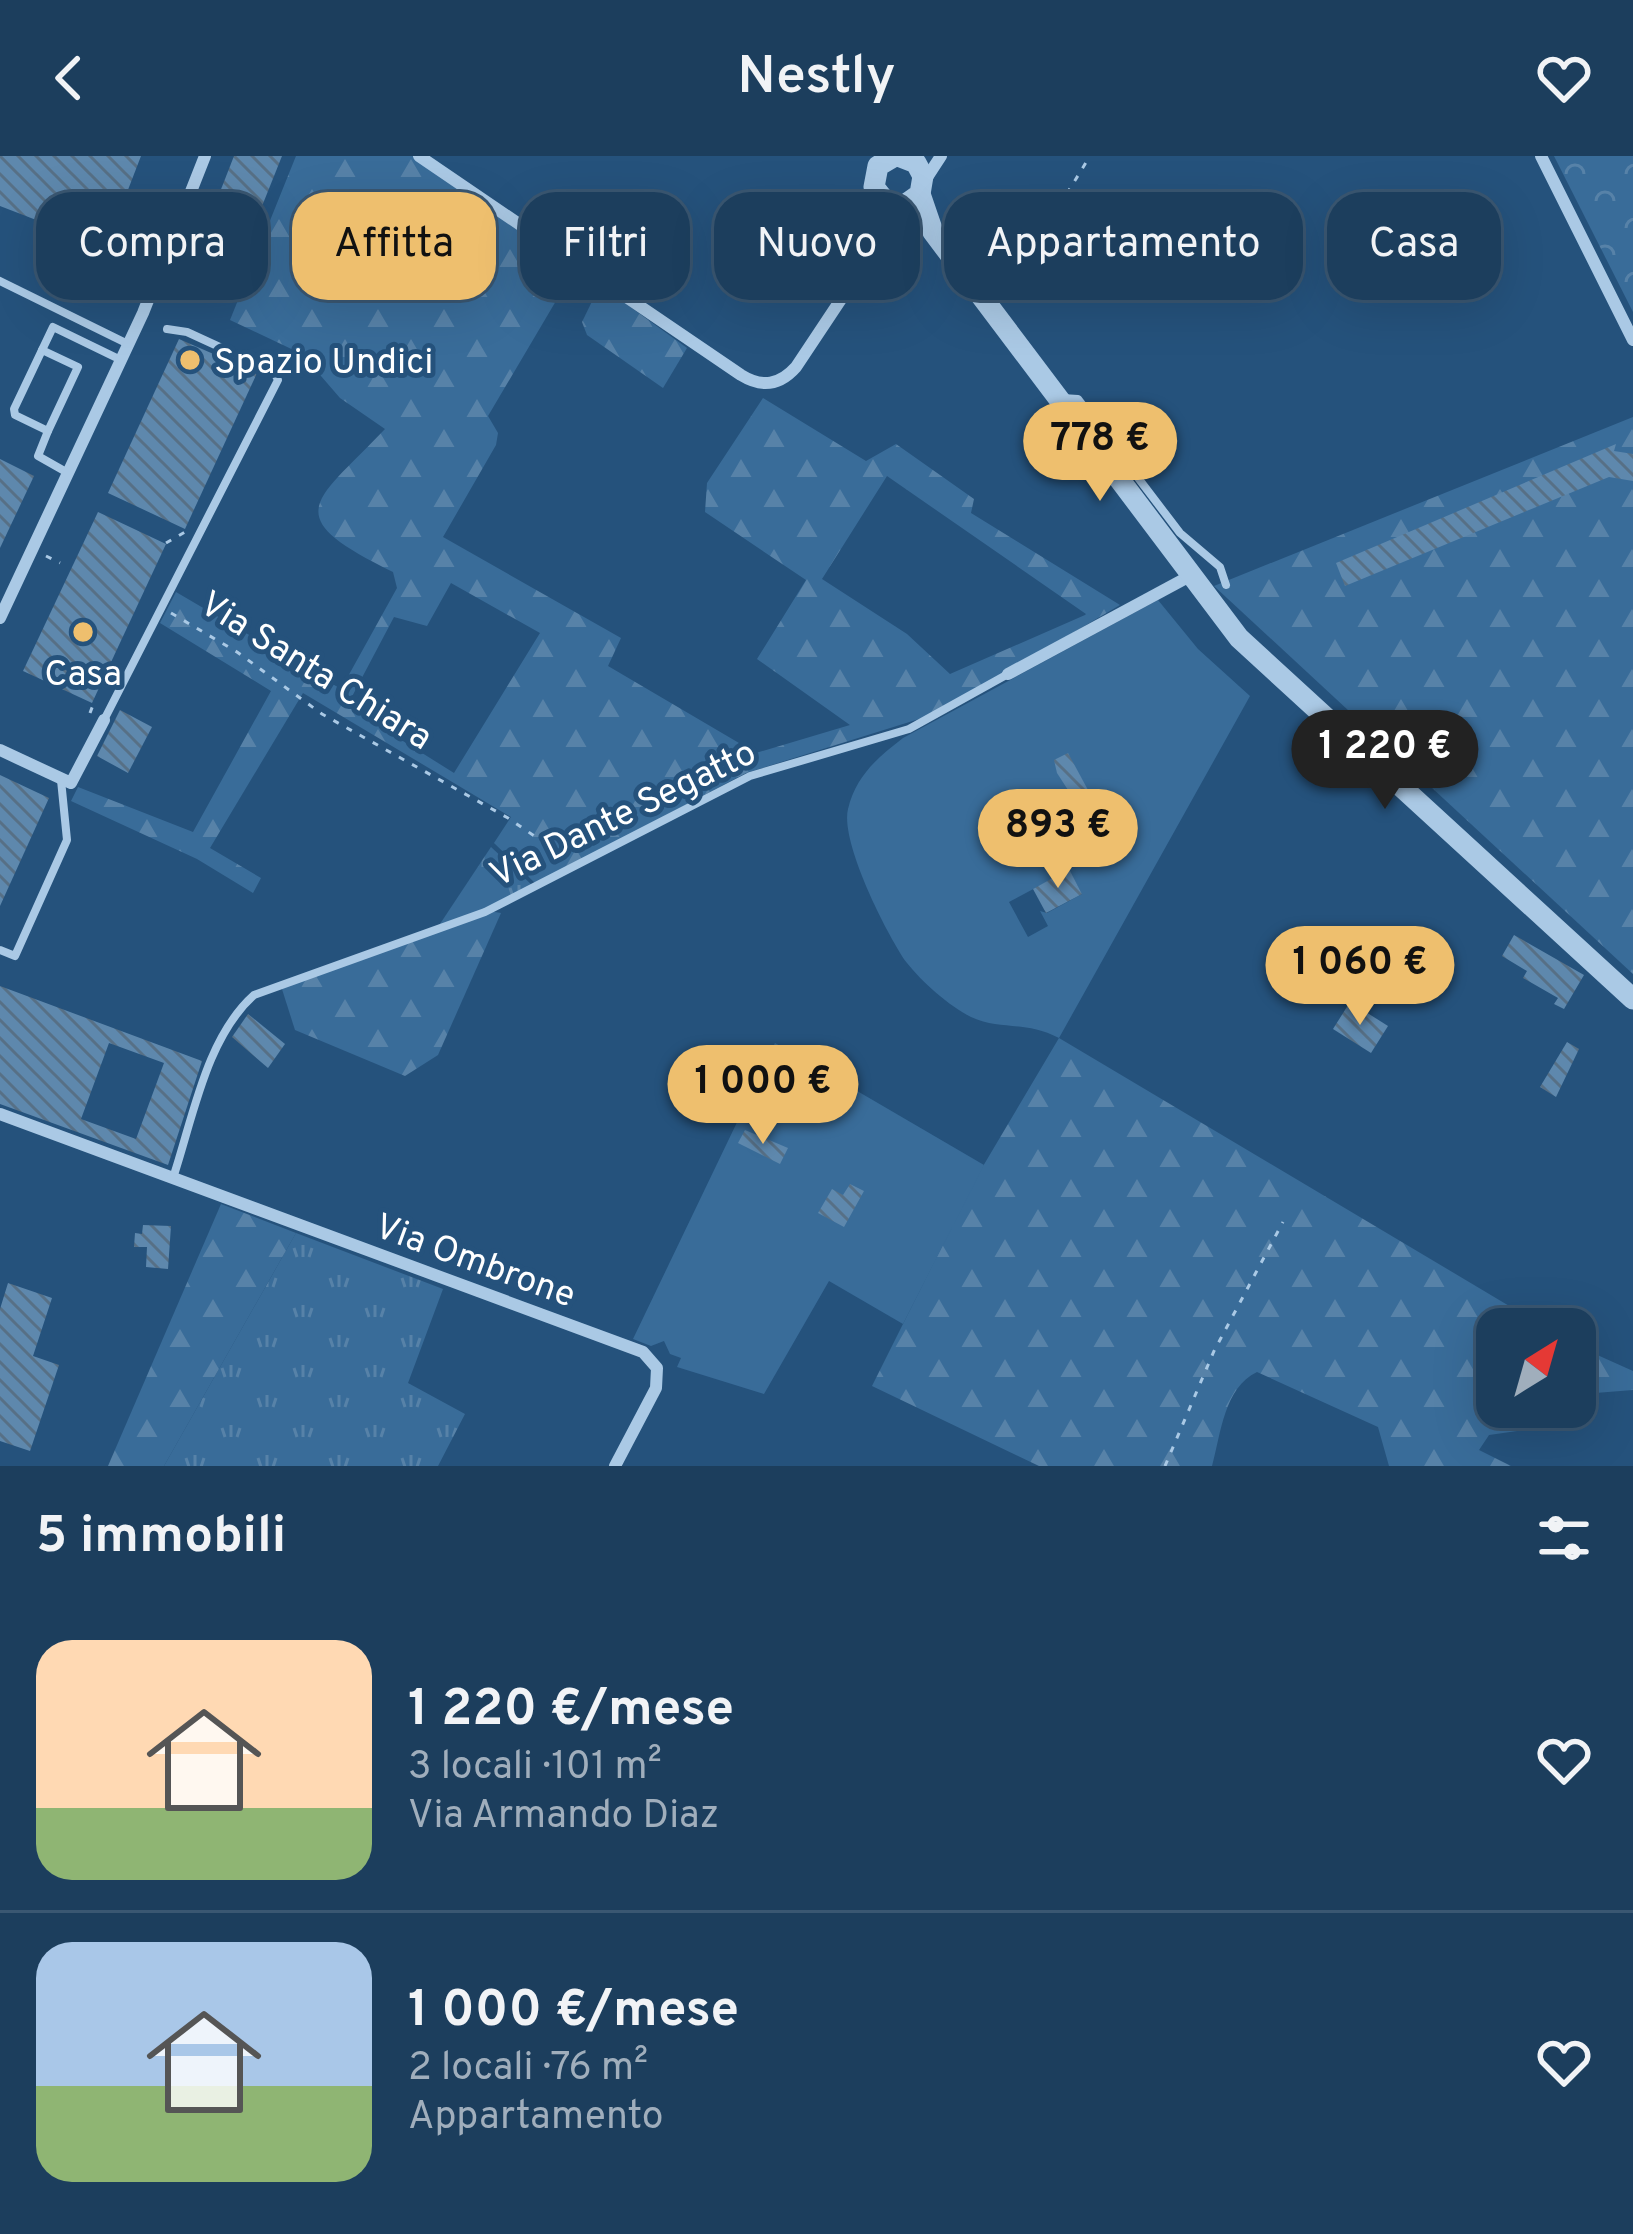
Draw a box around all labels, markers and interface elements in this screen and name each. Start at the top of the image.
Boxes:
text: Nestly [737,44,896,113]
icon: back [36,45,102,111]
icon: heart [1531,45,1597,111]
chip: Compra [36,192,268,300]
chip: Affitta [292,192,496,300]
chip: Filtri [520,192,690,300]
chip: Nuovo [714,192,920,300]
chip: Appartamento [944,192,1303,300]
chip: Casa [1327,192,1501,300]
place label: Spazio Undici [214,341,433,387]
marker: Spazio Undici [177,347,203,373]
pin: 778 € [1016,402,1184,504]
text: 778 € [1050,416,1150,465]
street label: Via Santa Chiara [190,582,440,762]
marker: Casa [70,619,96,645]
place label: Casa [44,653,122,699]
pin: 1 220 € [1274,710,1496,812]
text: 1 220 € [1318,724,1452,773]
street label: Via Dante Segatto [483,731,764,900]
pin: 893 € [974,789,1142,891]
text: 893 € [1005,803,1111,852]
pin: 1 060 € [1249,926,1471,1028]
text: 1 060 € [1292,940,1428,989]
pin: 1 000 € [652,1045,874,1147]
text: 1 000 € [694,1059,832,1108]
street label: Via Ombrone [368,1205,581,1320]
north arrow [1476,1308,1596,1428]
map controls [1476,1308,1596,1428]
icon: filters [1531,1505,1597,1571]
text: 5 immobili [36,1506,286,1571]
text: 1 220 €/mese [408,1679,734,1744]
icon: home [132,1688,276,1832]
icon: heart [1531,1727,1597,1793]
text: 3 locali · 101 m² [408,1744,662,1793]
text: Via Armando Diaz [408,1793,719,1842]
text: 1 000 €/mese [408,1980,739,2045]
icon: home [132,1990,276,2134]
icon: heart [1531,2029,1597,2095]
text: 2 locali · 76 m² [408,2045,648,2094]
text: Appartamento [408,2094,664,2143]

